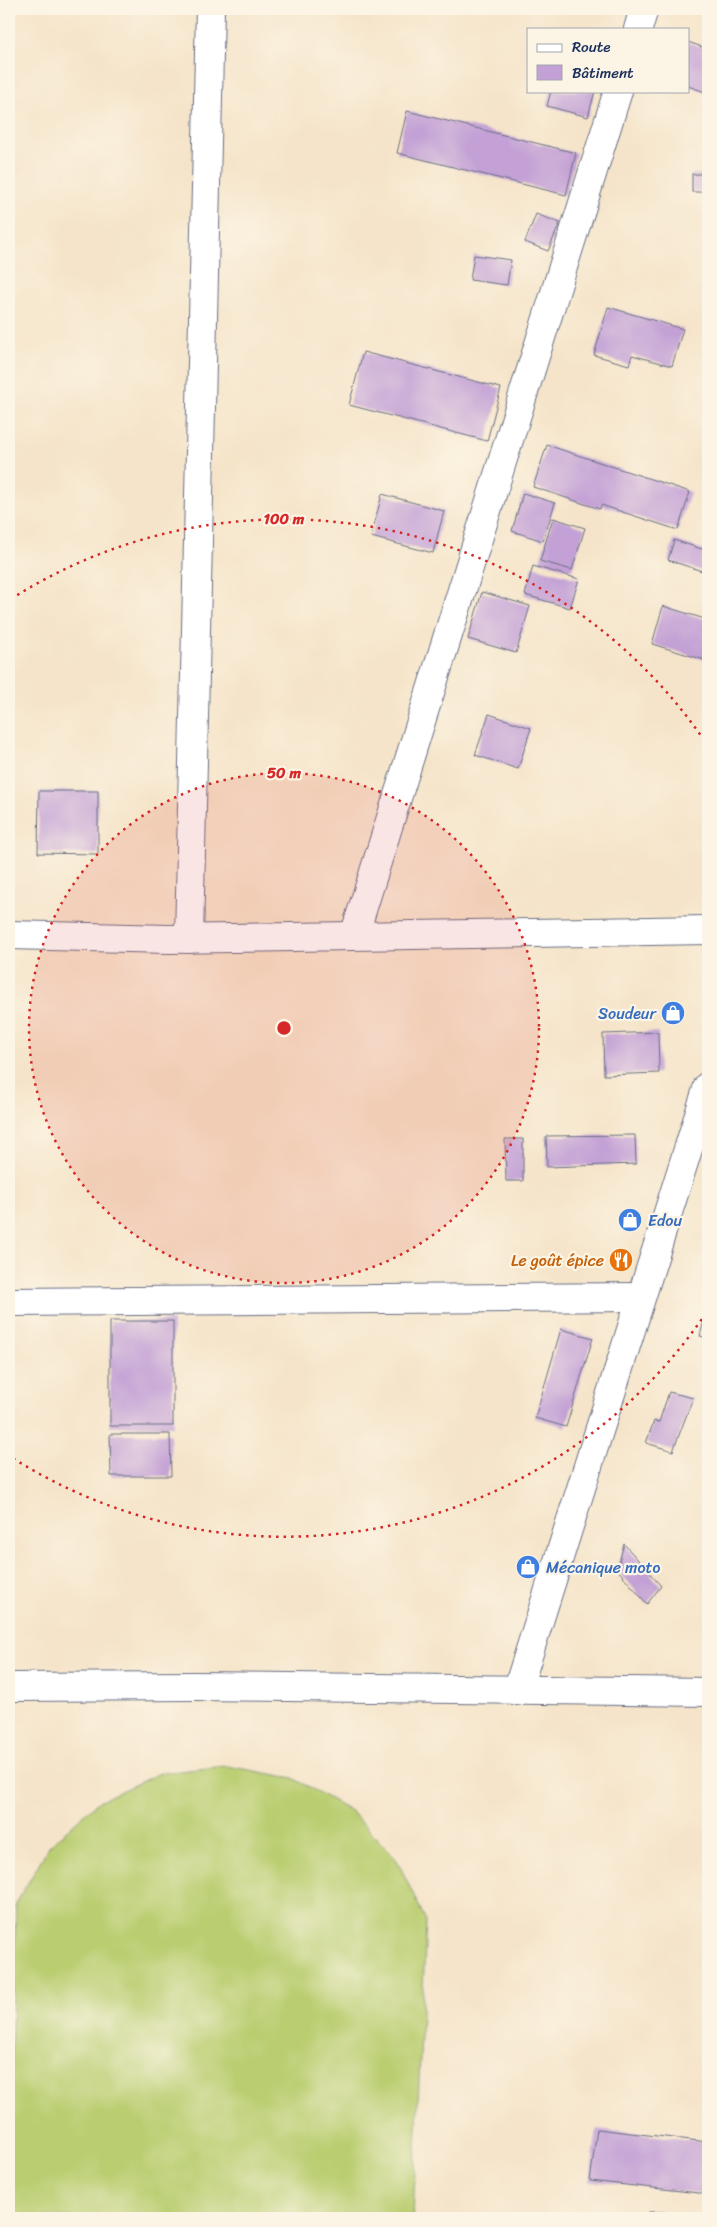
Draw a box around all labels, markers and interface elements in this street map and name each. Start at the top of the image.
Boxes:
legend [527,28,690,92]
text: Route [572,34,611,60]
text: Bâtiment [572,60,634,86]
text: 100 m [264,506,305,532]
text: 50 m [267,760,302,786]
place label: Soudeur [598,999,657,1028]
shop icon: Soudeur [660,1000,686,1026]
centre of rings [275,1019,293,1037]
place label: Edou [648,1206,682,1235]
shop icon: Edou [617,1207,643,1233]
place label: Le goût épice [511,1246,604,1275]
restaurant icon: Le goût épice [608,1247,634,1273]
place label: Mécanique moto [546,1553,660,1582]
shop icon: Mécanique moto [515,1554,541,1580]

